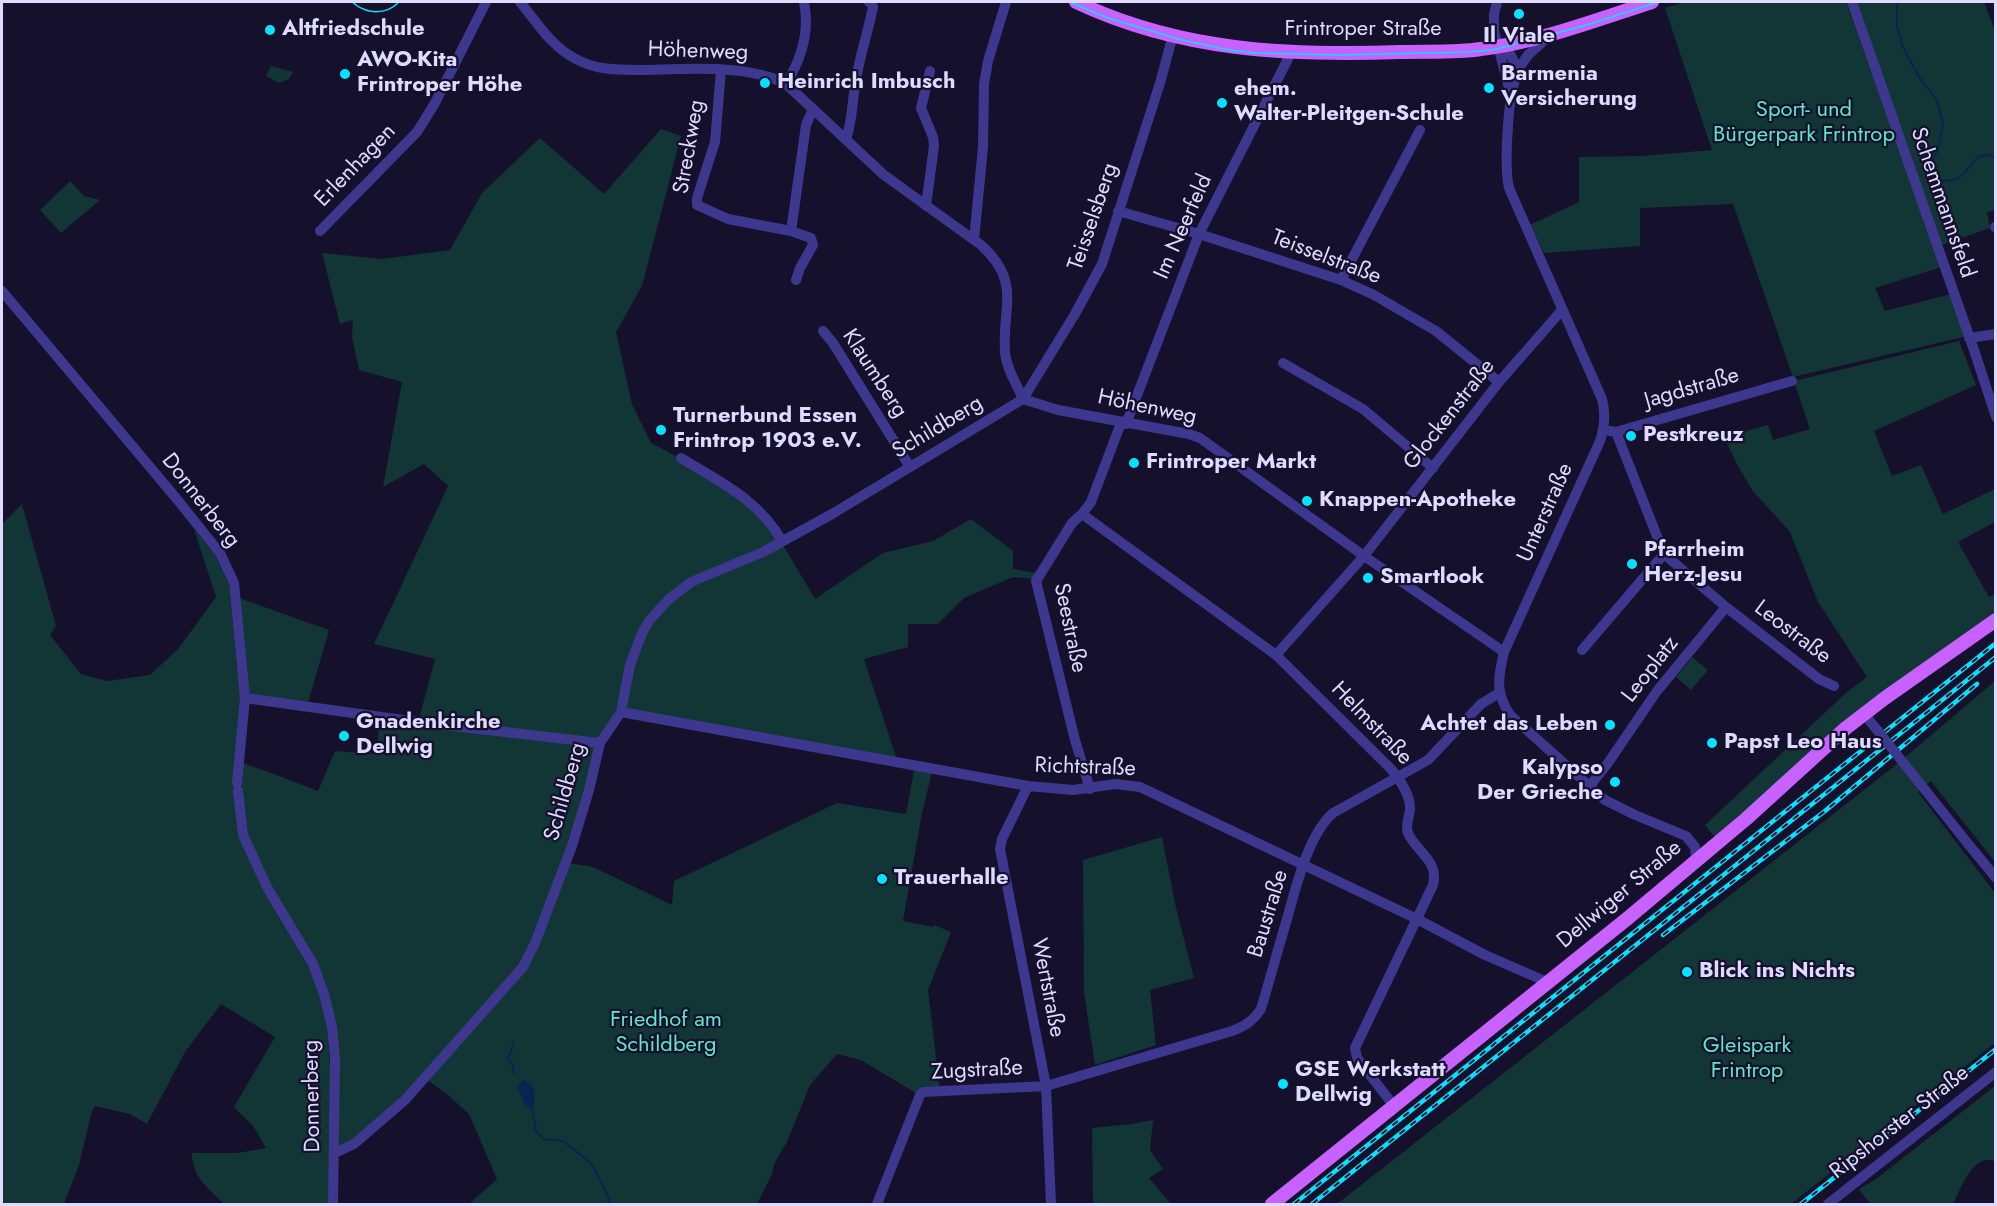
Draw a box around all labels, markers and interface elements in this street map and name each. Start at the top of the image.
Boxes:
marker: Il Viale [1512,7,1526,21]
place label: Altfriedschule [282,17,425,43]
street label: Frintroper Straße [1284,17,1442,43]
marker: Altfriedschule [263,23,277,37]
place label: Il Viale [1483,24,1555,50]
street label: Höhenweg [647,37,749,67]
place label: AWO-Kita Frintroper Höhe [357,48,522,100]
place label: Barmenia Versicherung [1501,62,1637,113]
marker: AWO-Kita Frintroper Höhe [338,67,352,81]
place label: Heinrich Imbusch [777,70,955,96]
marker: Heinrich Imbusch [758,76,772,90]
place label: ehem. Walter-Pleitgen-Schule [1234,77,1464,128]
marker: Barmenia Versicherung [1482,81,1496,95]
marker: ehem. Walter-Pleitgen-Schule [1215,96,1229,110]
street label: Streckweg [669,98,711,196]
park label: Sport- und Bürgerpark Frintrop [1713,98,1895,150]
street label: Erlenhagen [310,119,402,213]
street label: Schemmannsfeld [1904,124,1980,282]
street label: Teisselsberg [1063,160,1125,274]
street label: Im Neerfeld [1149,171,1219,283]
street label: Teisselstraße [1267,225,1385,291]
street label: Klaumberg [836,325,912,423]
street label: Glockenstraße [1399,355,1501,475]
street label: Jagdstraße [1642,363,1742,415]
street label: Höhenweg [1095,385,1199,431]
street label: Schildberg [888,391,988,465]
place label: Turnerbund Essen Frintrop 1903 e.V. [673,404,862,456]
marker: Turnerbund Essen Frintrop 1903 e.V. [654,423,668,437]
place label: Pestkreuz [1643,423,1744,449]
marker: Pestkreuz [1624,429,1638,443]
street label: Donnerberg [155,449,245,553]
place label: Frintroper Markt [1146,450,1316,476]
marker: Frintroper Markt [1127,456,1141,470]
street label: Unterstraße [1512,459,1580,567]
place label: Knappen-Apotheke [1319,488,1516,514]
marker: Knappen-Apotheke [1300,494,1314,508]
place label: Pfarrheim Herz-Jesu [1644,538,1744,590]
marker: Pfarrheim Herz-Jesu [1625,557,1639,571]
place label: Smartlook [1380,565,1484,591]
marker: Smartlook [1361,571,1375,585]
street label: Seestraße [1047,581,1091,675]
street label: Leostraße [1748,596,1836,670]
street label: Leoplatz [1617,632,1685,708]
street label: Helmstraße [1325,677,1417,771]
place label: Gnadenkirche Dellwig [356,710,501,762]
place label: Achtet das Leben [1420,712,1598,738]
marker: Achtet das Leben [1603,718,1617,732]
marker: Gnadenkirche Dellwig [337,729,351,743]
place label: Papst Leo Haus [1724,730,1882,756]
marker: Papst Leo Haus [1705,736,1719,750]
street label: Schildberg [539,740,593,844]
street label: Richtstraße [1034,753,1136,783]
place label: Kalypso Der Grieche [1477,756,1603,807]
marker: Kalypso Der Grieche [1608,775,1622,789]
street label: Dellwiger Straße [1552,835,1688,955]
place label: Trauerhalle [894,866,1009,892]
street label: Baustraße [1243,867,1295,961]
marker: Trauerhalle [875,872,889,886]
street label: Wertstraße [1024,936,1070,1040]
place label: Blick ins Nichts [1699,959,1855,985]
marker: Blick ins Nichts [1680,965,1694,979]
park label: Friedhof am Schildberg [610,1008,722,1060]
park label: Gleispark Frintrop [1703,1034,1791,1086]
street label: Donnerberg [299,1039,327,1153]
street label: Zugstraße [931,1055,1023,1087]
place label: GSE Werkstatt Dellwig [1295,1058,1445,1110]
street label: Ripshorster Straße [1825,1060,1975,1186]
marker: GSE Werkstatt Dellwig [1276,1077,1290,1091]

